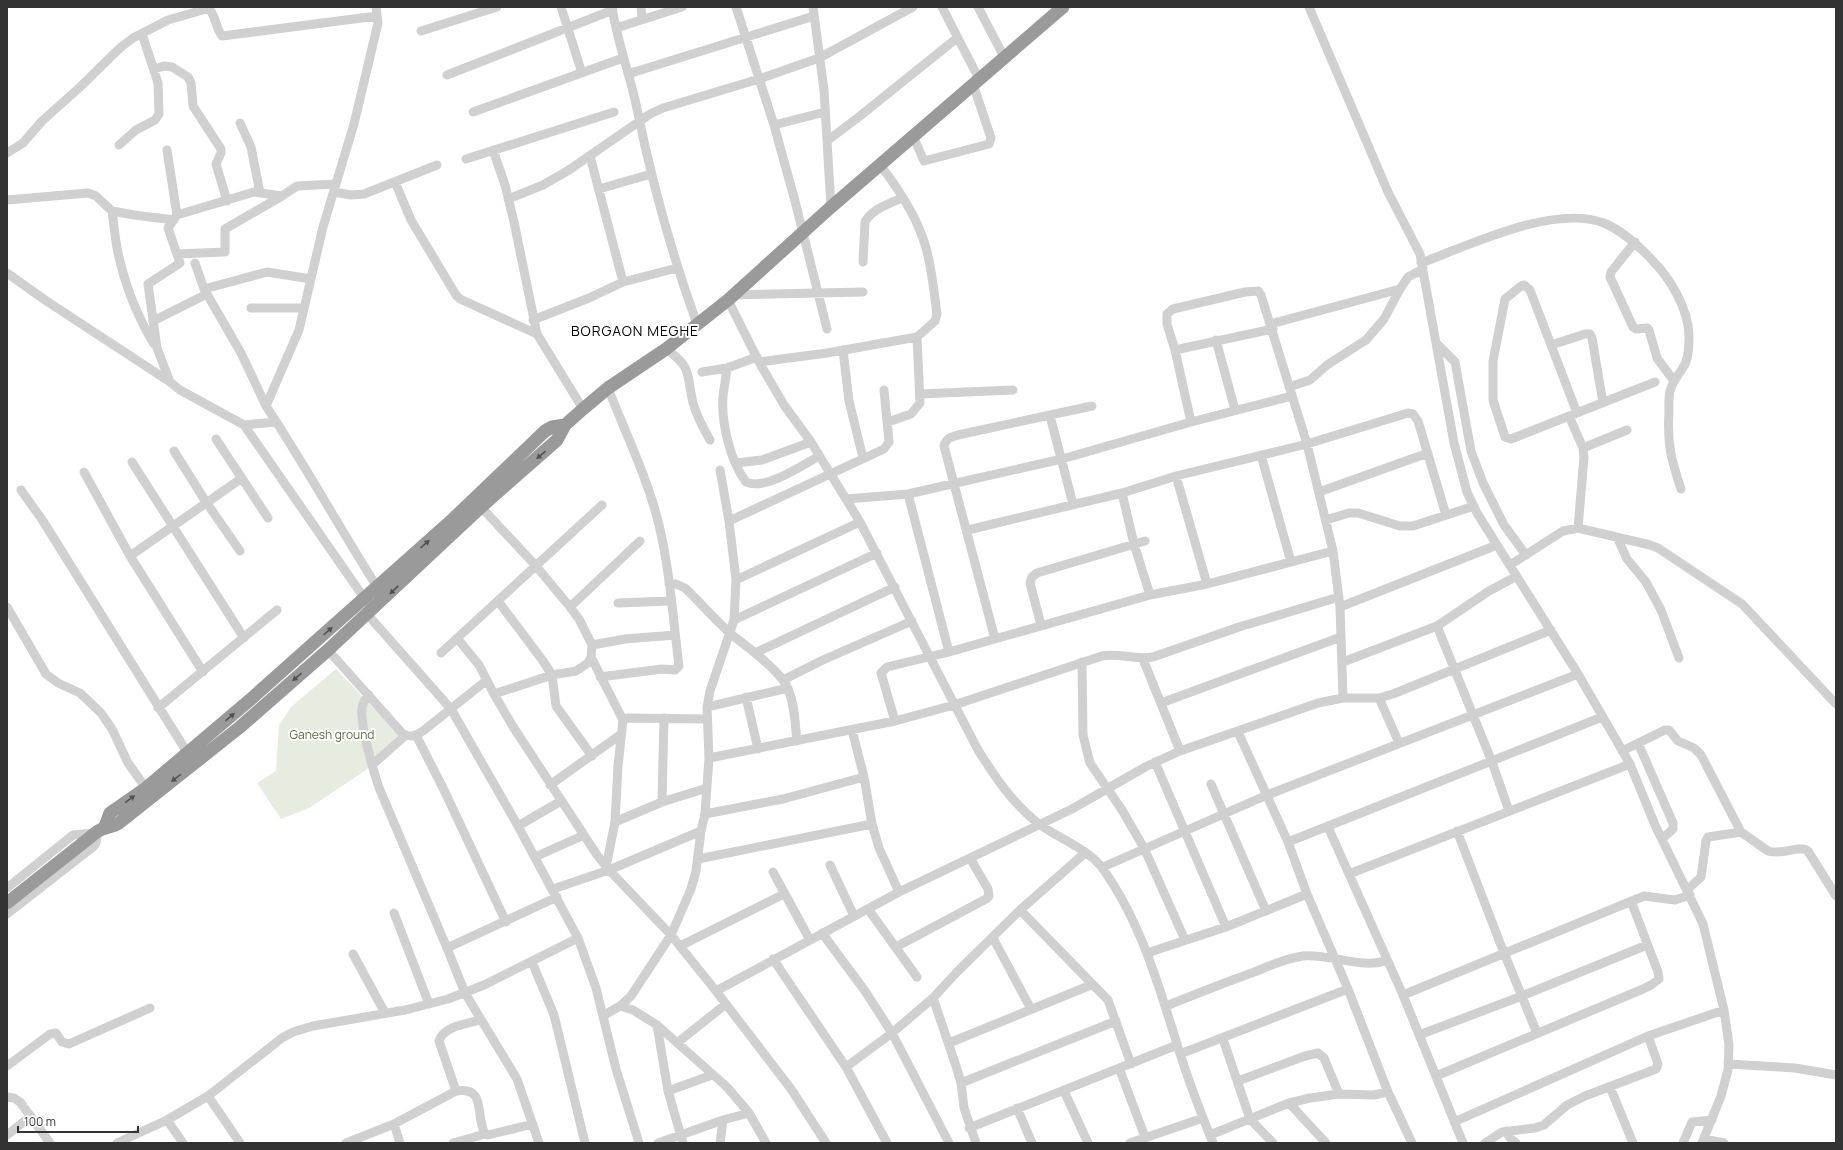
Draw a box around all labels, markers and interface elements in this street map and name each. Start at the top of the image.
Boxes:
district label: BORGAON MEGHE [571,321,699,340]
one-way arrow [535,450,546,459]
one-way arrow [420,539,430,549]
one-way arrow [389,585,399,595]
one-way arrow [323,626,333,635]
one-way arrow [292,673,303,682]
one-way arrow [225,712,236,721]
park label: Ganesh ground [290,726,374,743]
one-way arrow [170,774,181,782]
one-way arrow [125,795,135,803]
scale bar [18,1108,138,1134]
text: 100 m [24,1113,56,1130]

